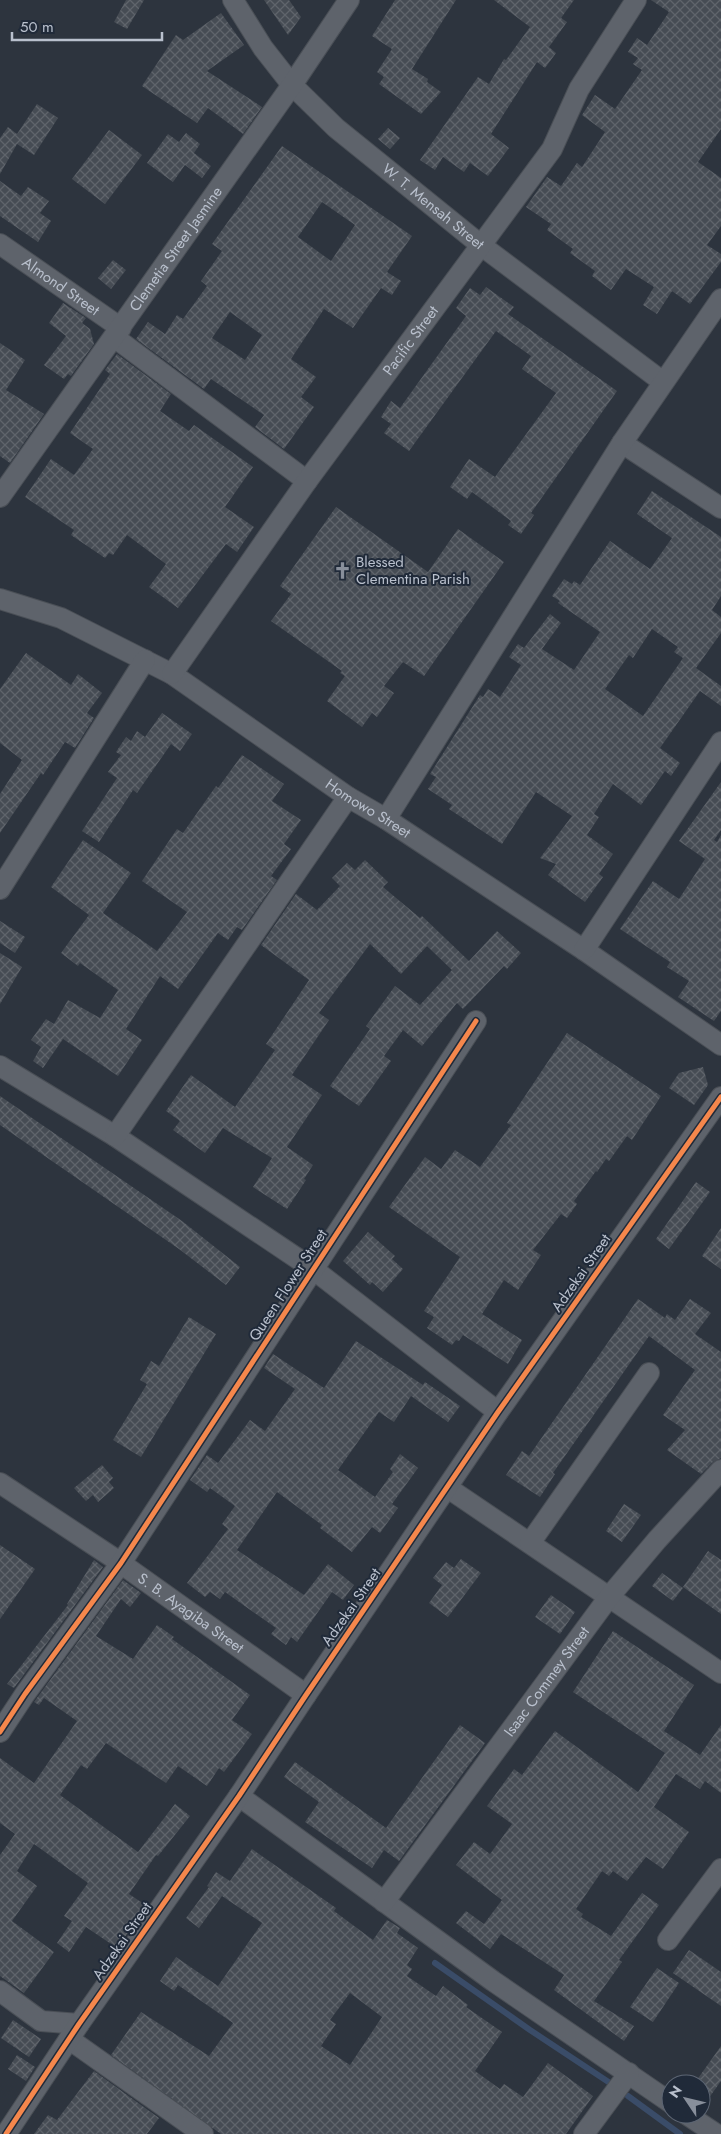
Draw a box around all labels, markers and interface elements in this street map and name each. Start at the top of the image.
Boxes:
scale bar [12,10,162,42]
text: 50 m [20,16,54,38]
street label: W. T. Mensah Street [377,158,489,255]
street label: Clemetia Street Jasmine [124,182,228,316]
street label: Almond Street [18,251,104,321]
street label: Pacific Street [377,301,444,380]
place label: Blessed Clementina Parish [356,551,470,590]
church icon: Blessed Clementina Parish [332,561,352,581]
street label: Homowo Street [321,773,416,844]
street label: Queen Flower Street [243,1224,333,1345]
street label: Adzekai Street [546,1229,616,1317]
street label: Adzekai Street [316,1563,386,1651]
street label: S. B. Ayagiba Street [133,1568,249,1659]
street label: Isaac Commey Street [499,1621,595,1741]
street label: Adzekai Street [87,1897,157,1985]
north arrow [661,2074,711,2124]
text: N [664,2081,687,2102]

